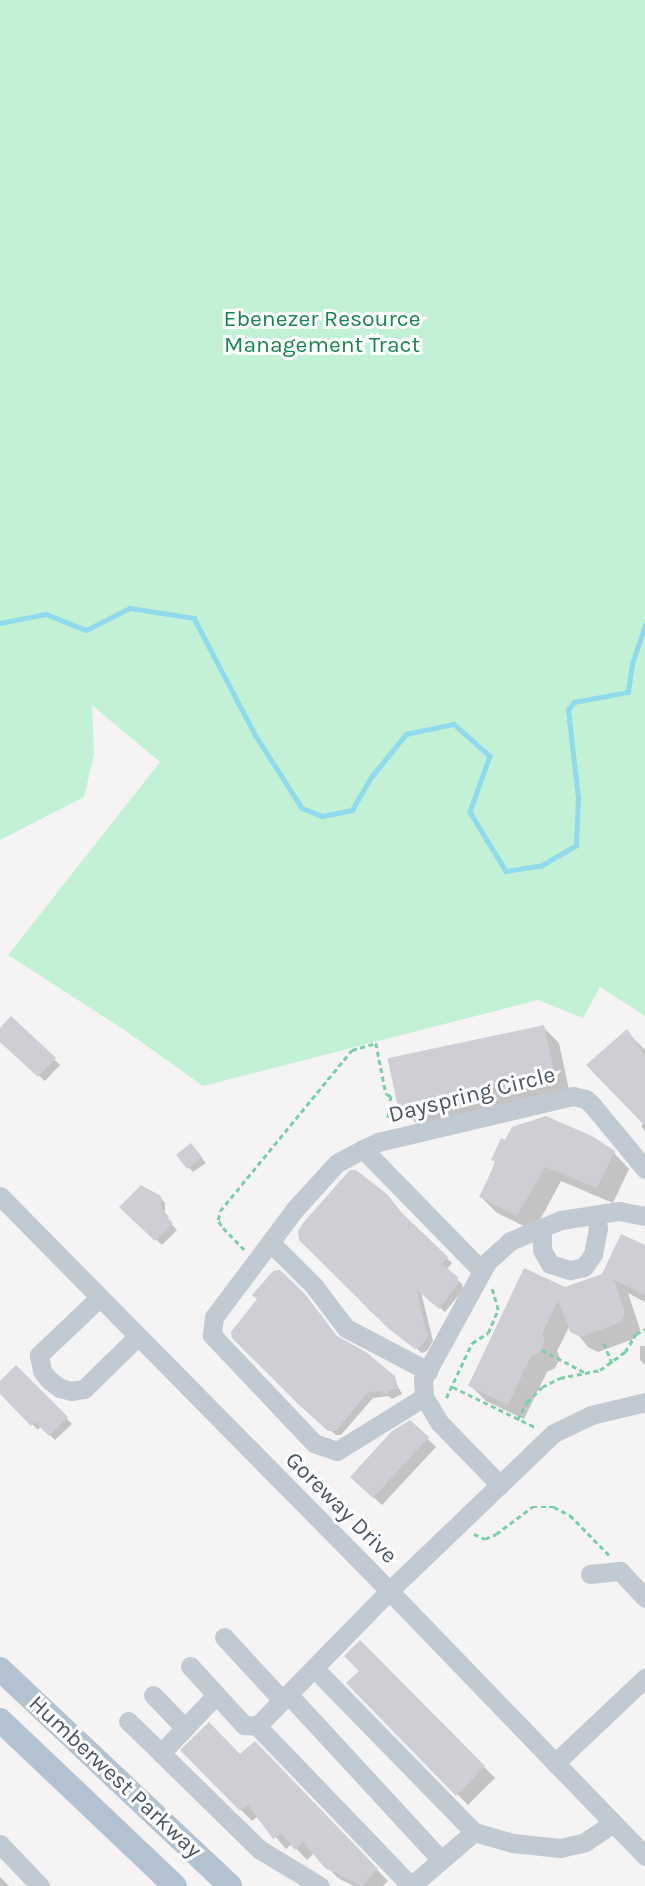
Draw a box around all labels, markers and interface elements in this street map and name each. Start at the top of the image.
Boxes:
park label: Ebenezer Resource Management Tract [223,305,421,359]
street label: Dayspring Circle [386,1061,558,1129]
street label: Goreway Drive [279,1446,403,1570]
street label: Humberwest Parkway [23,1690,207,1864]

